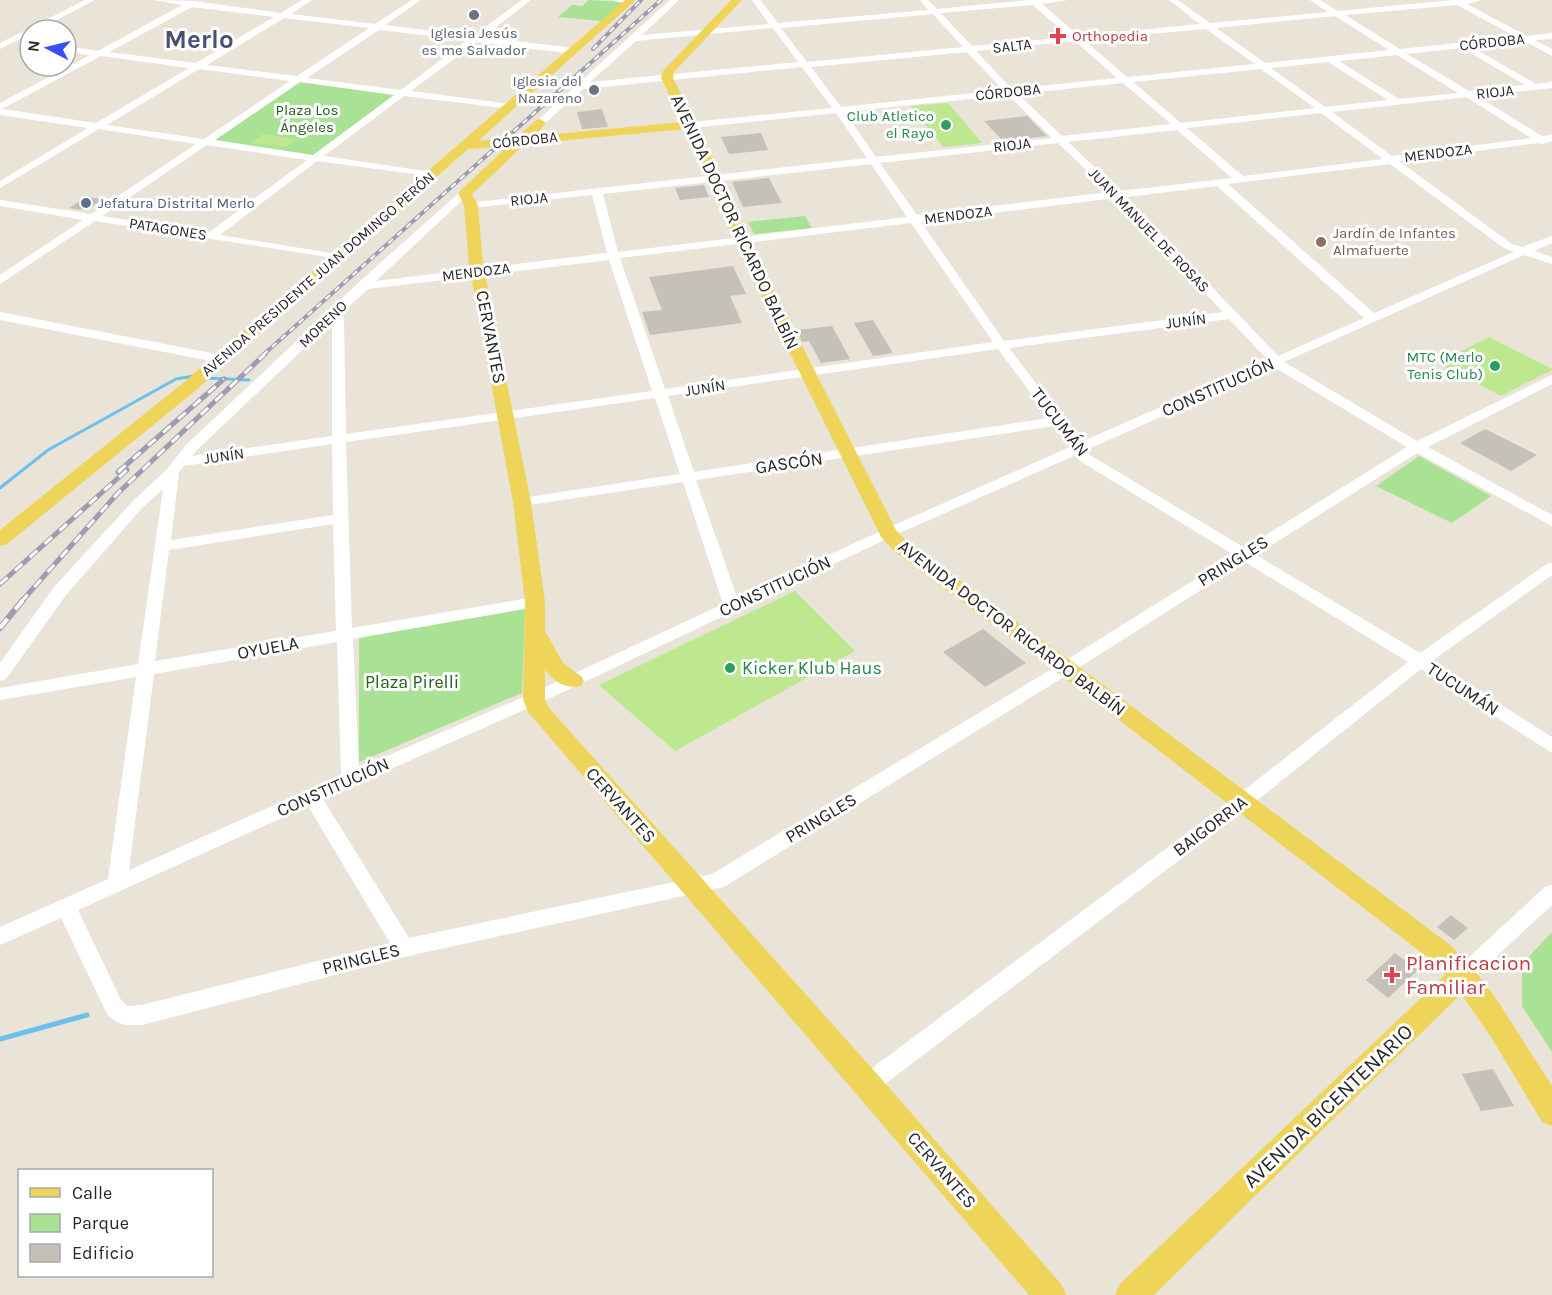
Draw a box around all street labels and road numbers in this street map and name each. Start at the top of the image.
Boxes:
street label: CÓRDOBA [1458,30,1526,54]
street label: SALTA [991,35,1033,57]
street label: CÓRDOBA [974,80,1042,104]
street label: RIOJA [1475,81,1515,103]
street label: AVENIDA DOCTOR RICARDO BALBÍN [666,90,805,353]
street label: CÓRDOBA [491,128,559,152]
street label: RIOJA [992,134,1032,156]
street label: MENDOZA [1403,140,1473,166]
street label: JUAN MANUEL DE ROSAS [1085,164,1213,296]
street label: AVENIDA PRESIDENTE JUAN DOMINGO PERÓN [198,168,438,380]
street label: RIOJA [509,188,549,210]
street label: MENDOZA [923,202,993,228]
street label: PATAGONES [128,214,208,244]
street label: MENDOZA [441,259,511,285]
street label: CERVANTES [471,289,511,385]
street label: MORENO [295,297,351,351]
street label: JUNÍN [1165,310,1207,332]
street label: CONSTITUCIÓN [1158,351,1278,422]
street label: JUNÍN [684,376,726,400]
street label: TUCUMÁN [1026,383,1095,461]
street label: JUNÍN [203,444,245,468]
street label: GASCÓN [754,446,824,479]
street label: PRINGLES [1194,531,1272,591]
street label: AVENIDA DOCTOR RICARDO BALBÍN [894,534,1131,721]
street label: CONSTITUCIÓN [715,550,834,621]
street label: OYUELA [236,632,300,664]
street label: TUCUMÁN [1423,657,1504,720]
street label: CONSTITUCIÓN [273,751,393,822]
street label: CERVANTES [581,763,661,847]
street label: PRINGLES [781,788,861,848]
street label: BAIGORRIA [1169,791,1251,861]
street label: PRINGLES [320,939,402,979]
street label: AVENIDA BICENTENARIO [1239,1019,1417,1193]
street label: CERVANTES [903,1127,981,1213]

